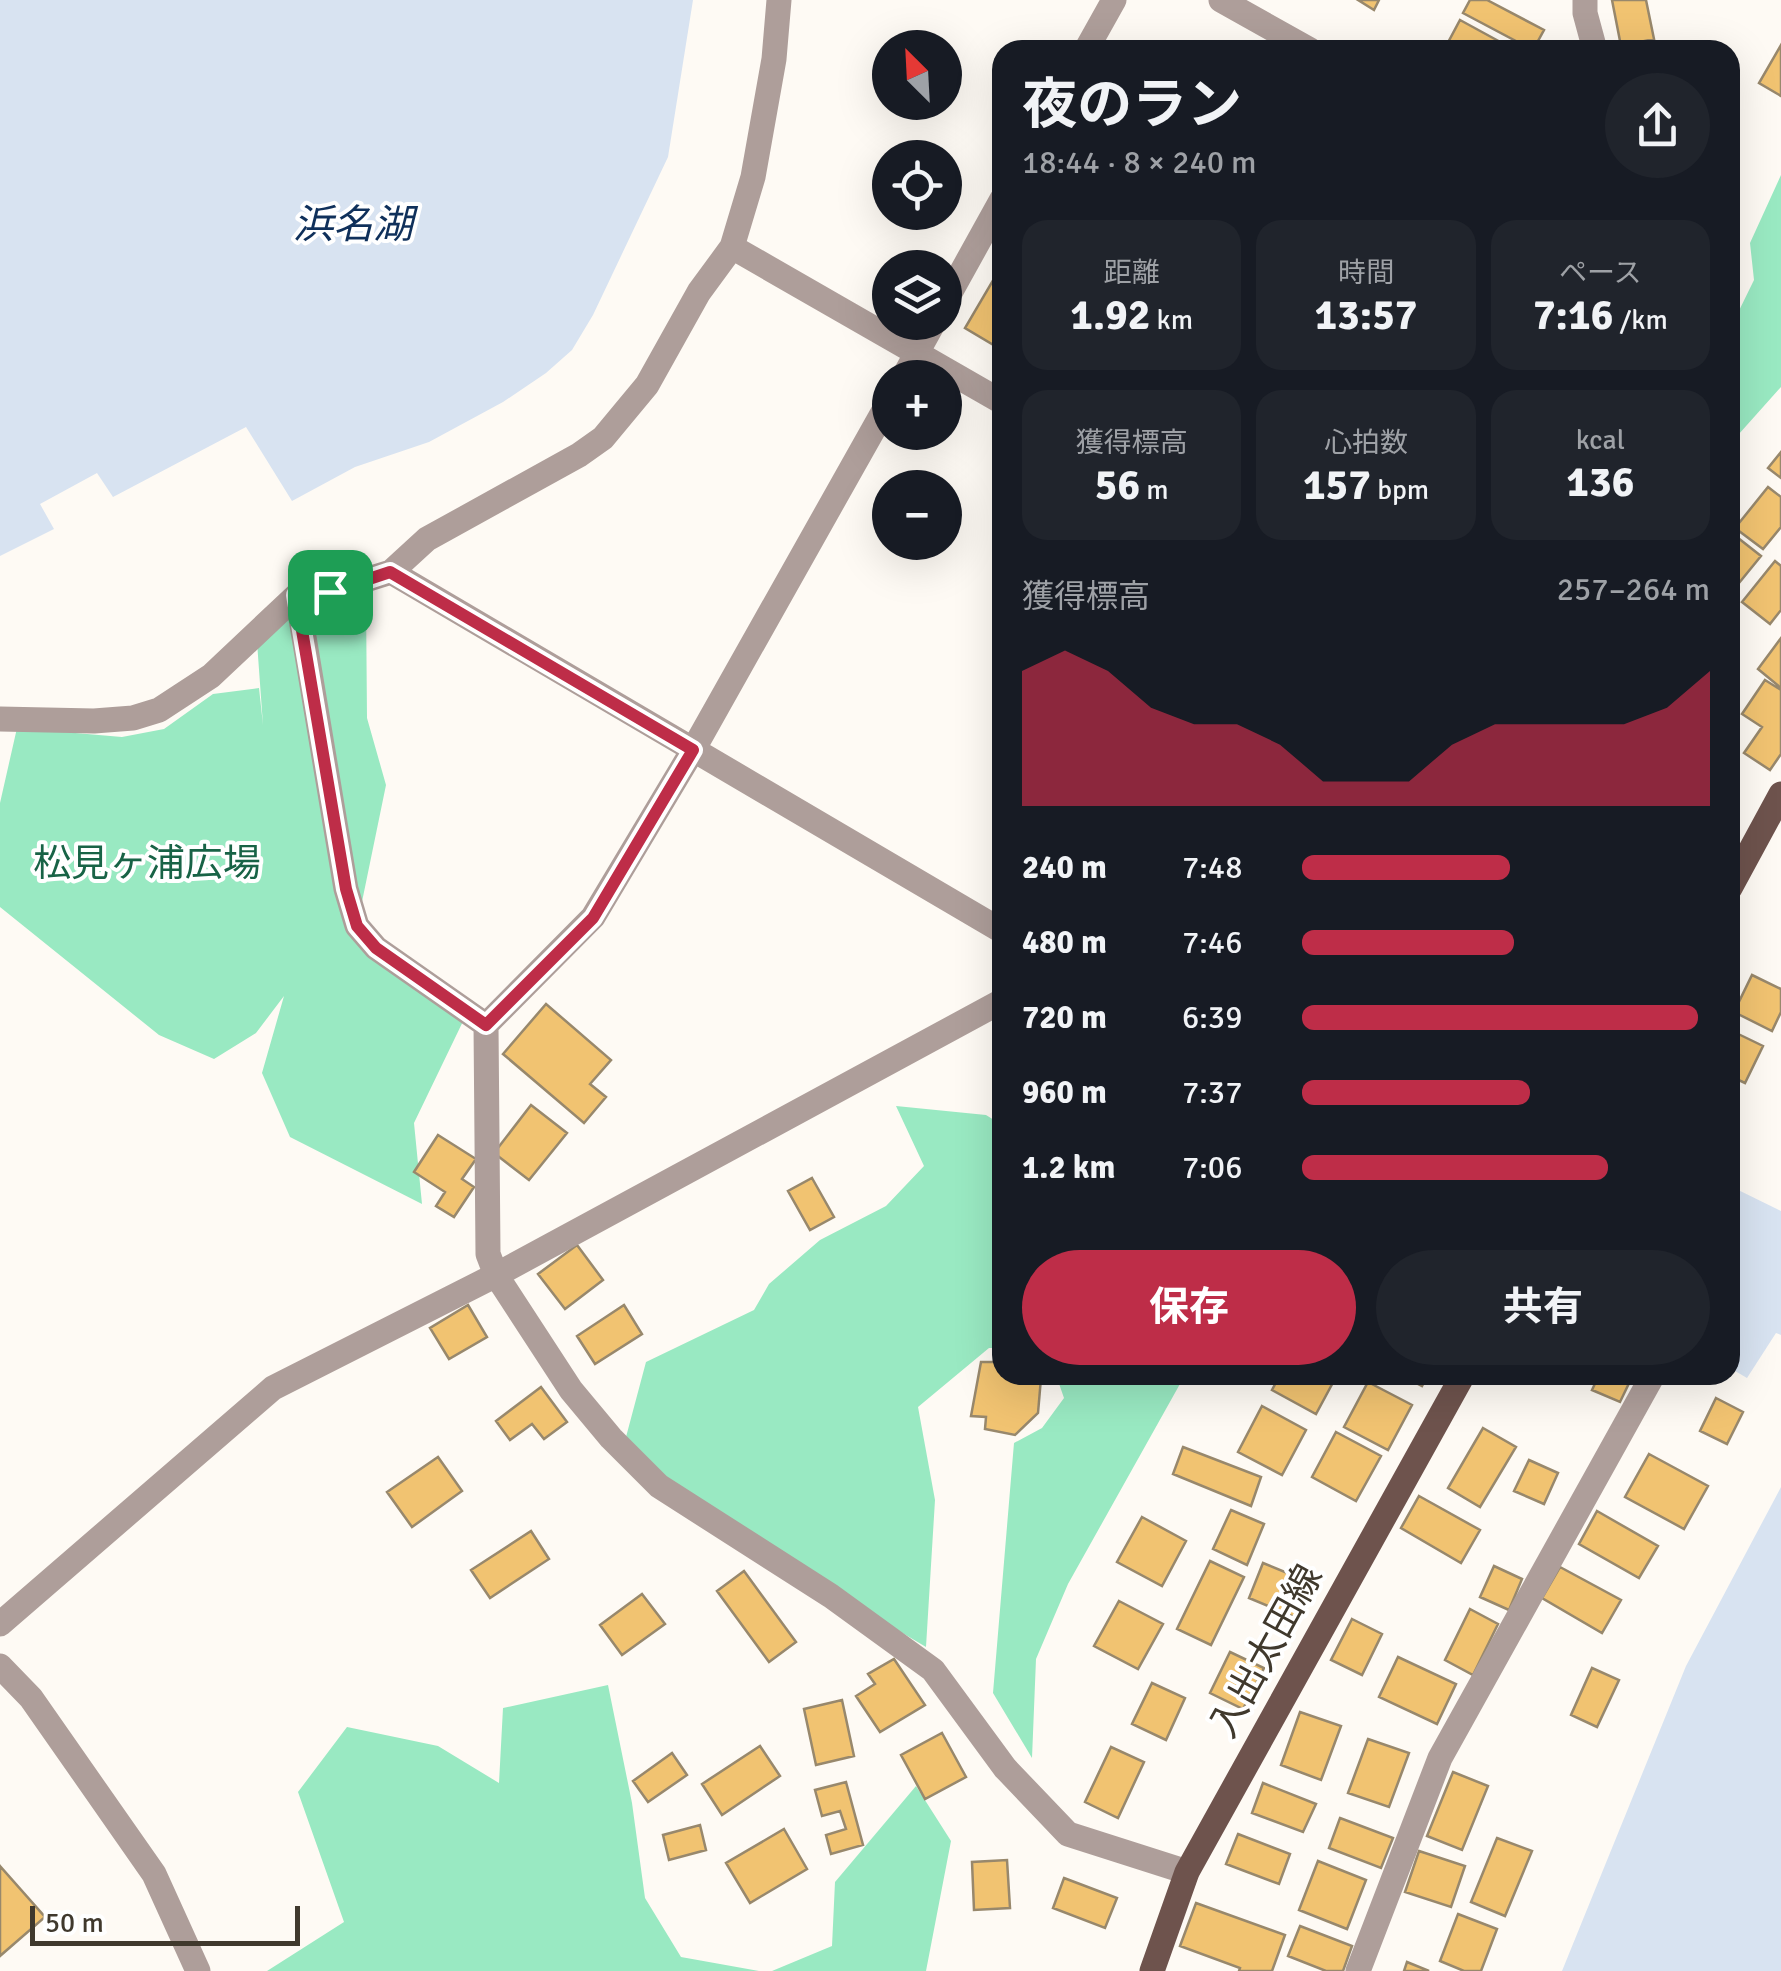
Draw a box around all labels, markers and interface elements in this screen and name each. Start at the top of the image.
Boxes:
north arrow [872,30,962,120]
map controls [872,30,962,560]
text: 夜のラン [1022,71,1242,139]
button: share [1605,73,1710,178]
button: locate [872,140,962,230]
text: 18:44 · 8 × 240 m [1022,143,1257,182]
water label: 浜名湖 [293,200,419,250]
button: layers [872,250,962,340]
text: 距離 [1104,256,1160,290]
text: 時間 [1338,256,1394,290]
text: ペース [1559,256,1642,290]
text: 1.92 [1070,290,1150,341]
text: 13:57 [1314,290,1418,341]
text: 7:16 [1533,290,1613,341]
text: km [1150,303,1193,337]
text: /km [1613,303,1668,337]
button: + [872,360,962,450]
text: kcal [1576,423,1625,457]
text: 獲得標高 [1076,426,1188,460]
text: 心拍数 [1324,426,1408,460]
text: 136 [1566,457,1634,508]
text: 56 [1095,460,1140,511]
text: 157 [1303,460,1371,511]
button: − [872,470,962,560]
text: m [1140,473,1169,507]
text: bpm [1371,473,1429,507]
pin [288,550,373,635]
icon: arrive [303,565,358,620]
text: 257–264 m [1557,570,1710,609]
text: 獲得標高 [1022,577,1150,616]
park label: 松見ヶ浦広場 [33,840,261,887]
text: 240 m [1022,848,1107,887]
text: 7:48 [1182,848,1242,887]
text: 480 m [1022,923,1107,962]
text: 7:46 [1182,923,1242,962]
text: 720 m [1022,998,1107,1037]
text: 6:39 [1182,998,1242,1037]
text: 960 m [1022,1073,1107,1112]
text: 7:37 [1182,1073,1242,1112]
text: 1.2 km [1022,1148,1115,1187]
text: 7:06 [1182,1148,1242,1187]
button: 保存 [1022,1250,1356,1365]
button: 共有 [1376,1250,1710,1365]
street label: 入出太田線 [1199,1557,1333,1745]
scale bar [30,1901,300,1946]
text: 50 m [45,1906,104,1940]

